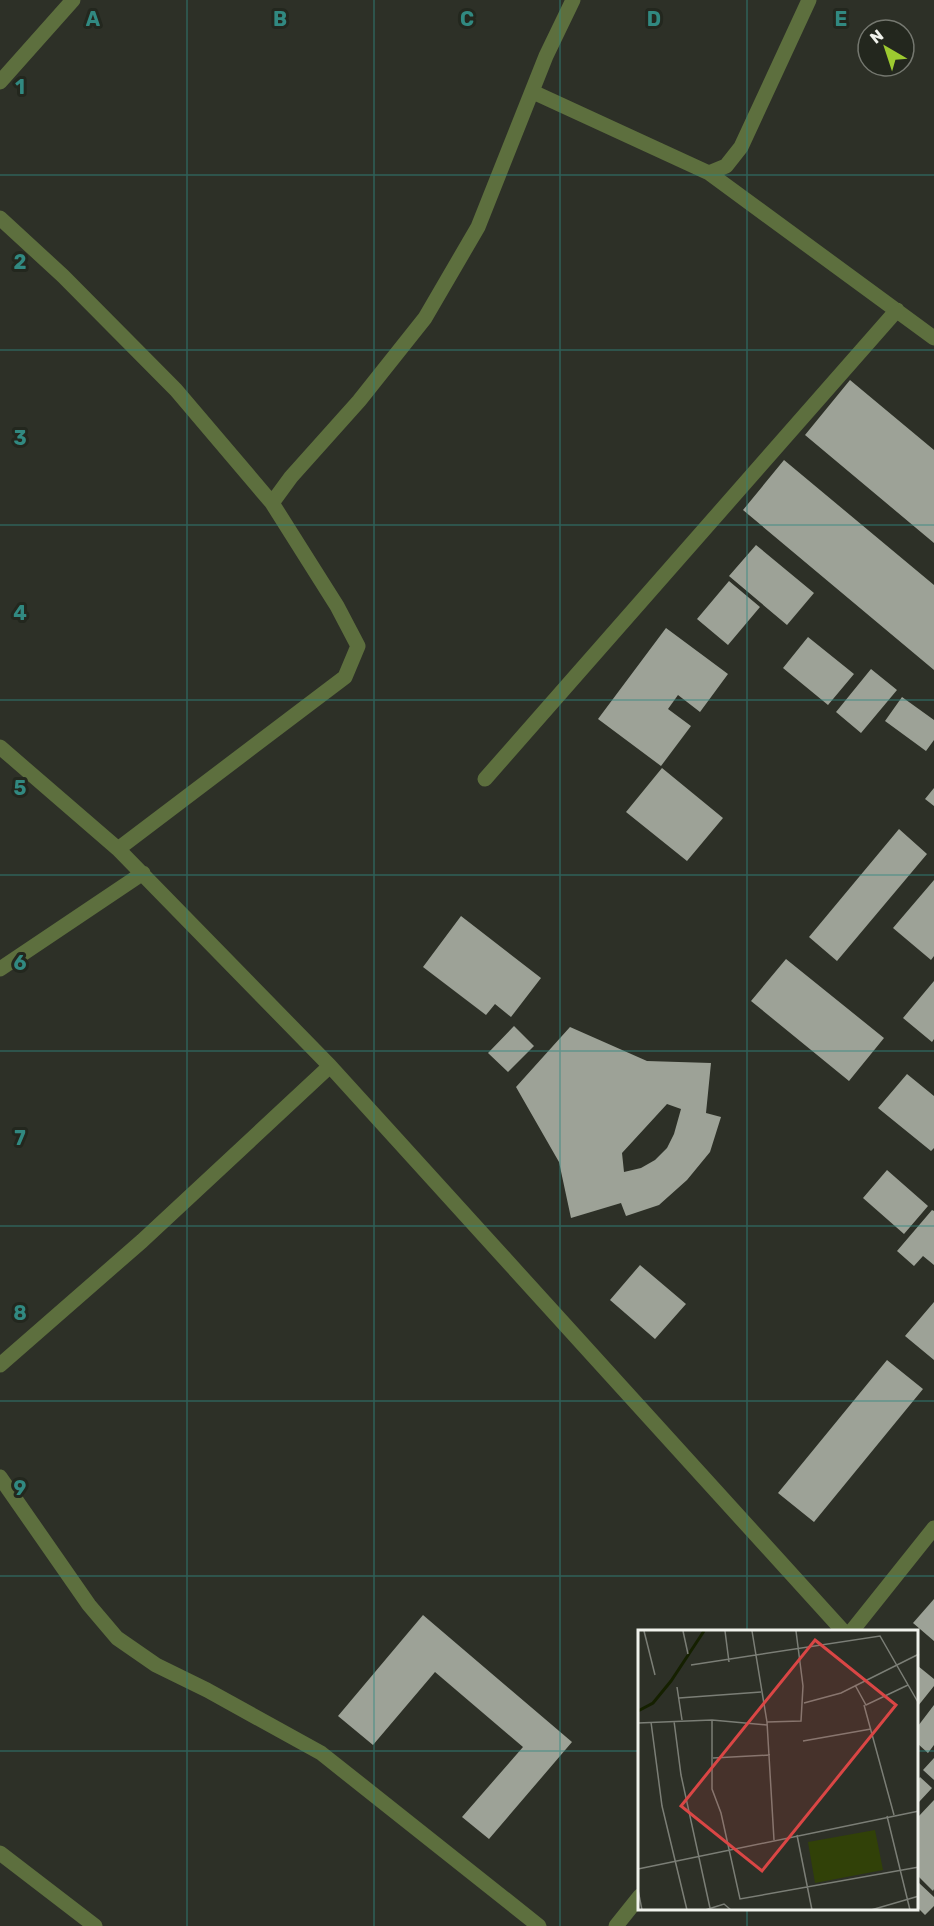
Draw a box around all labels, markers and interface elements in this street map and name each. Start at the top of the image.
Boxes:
text: A [86,7,101,31]
text: B [273,7,287,31]
text: C [460,7,474,31]
text: D [647,7,661,31]
text: E [835,7,847,31]
north arrow [856,18,916,78]
text: N [866,26,887,48]
text: 1 [15,75,25,99]
text: 2 [14,250,27,274]
text: 3 [13,426,27,450]
text: 4 [13,601,27,625]
text: 5 [14,776,27,800]
text: 6 [13,951,27,975]
text: 7 [14,1126,26,1150]
text: 8 [13,1301,27,1325]
text: 9 [14,1476,27,1500]
inset map [638,1630,919,1911]

